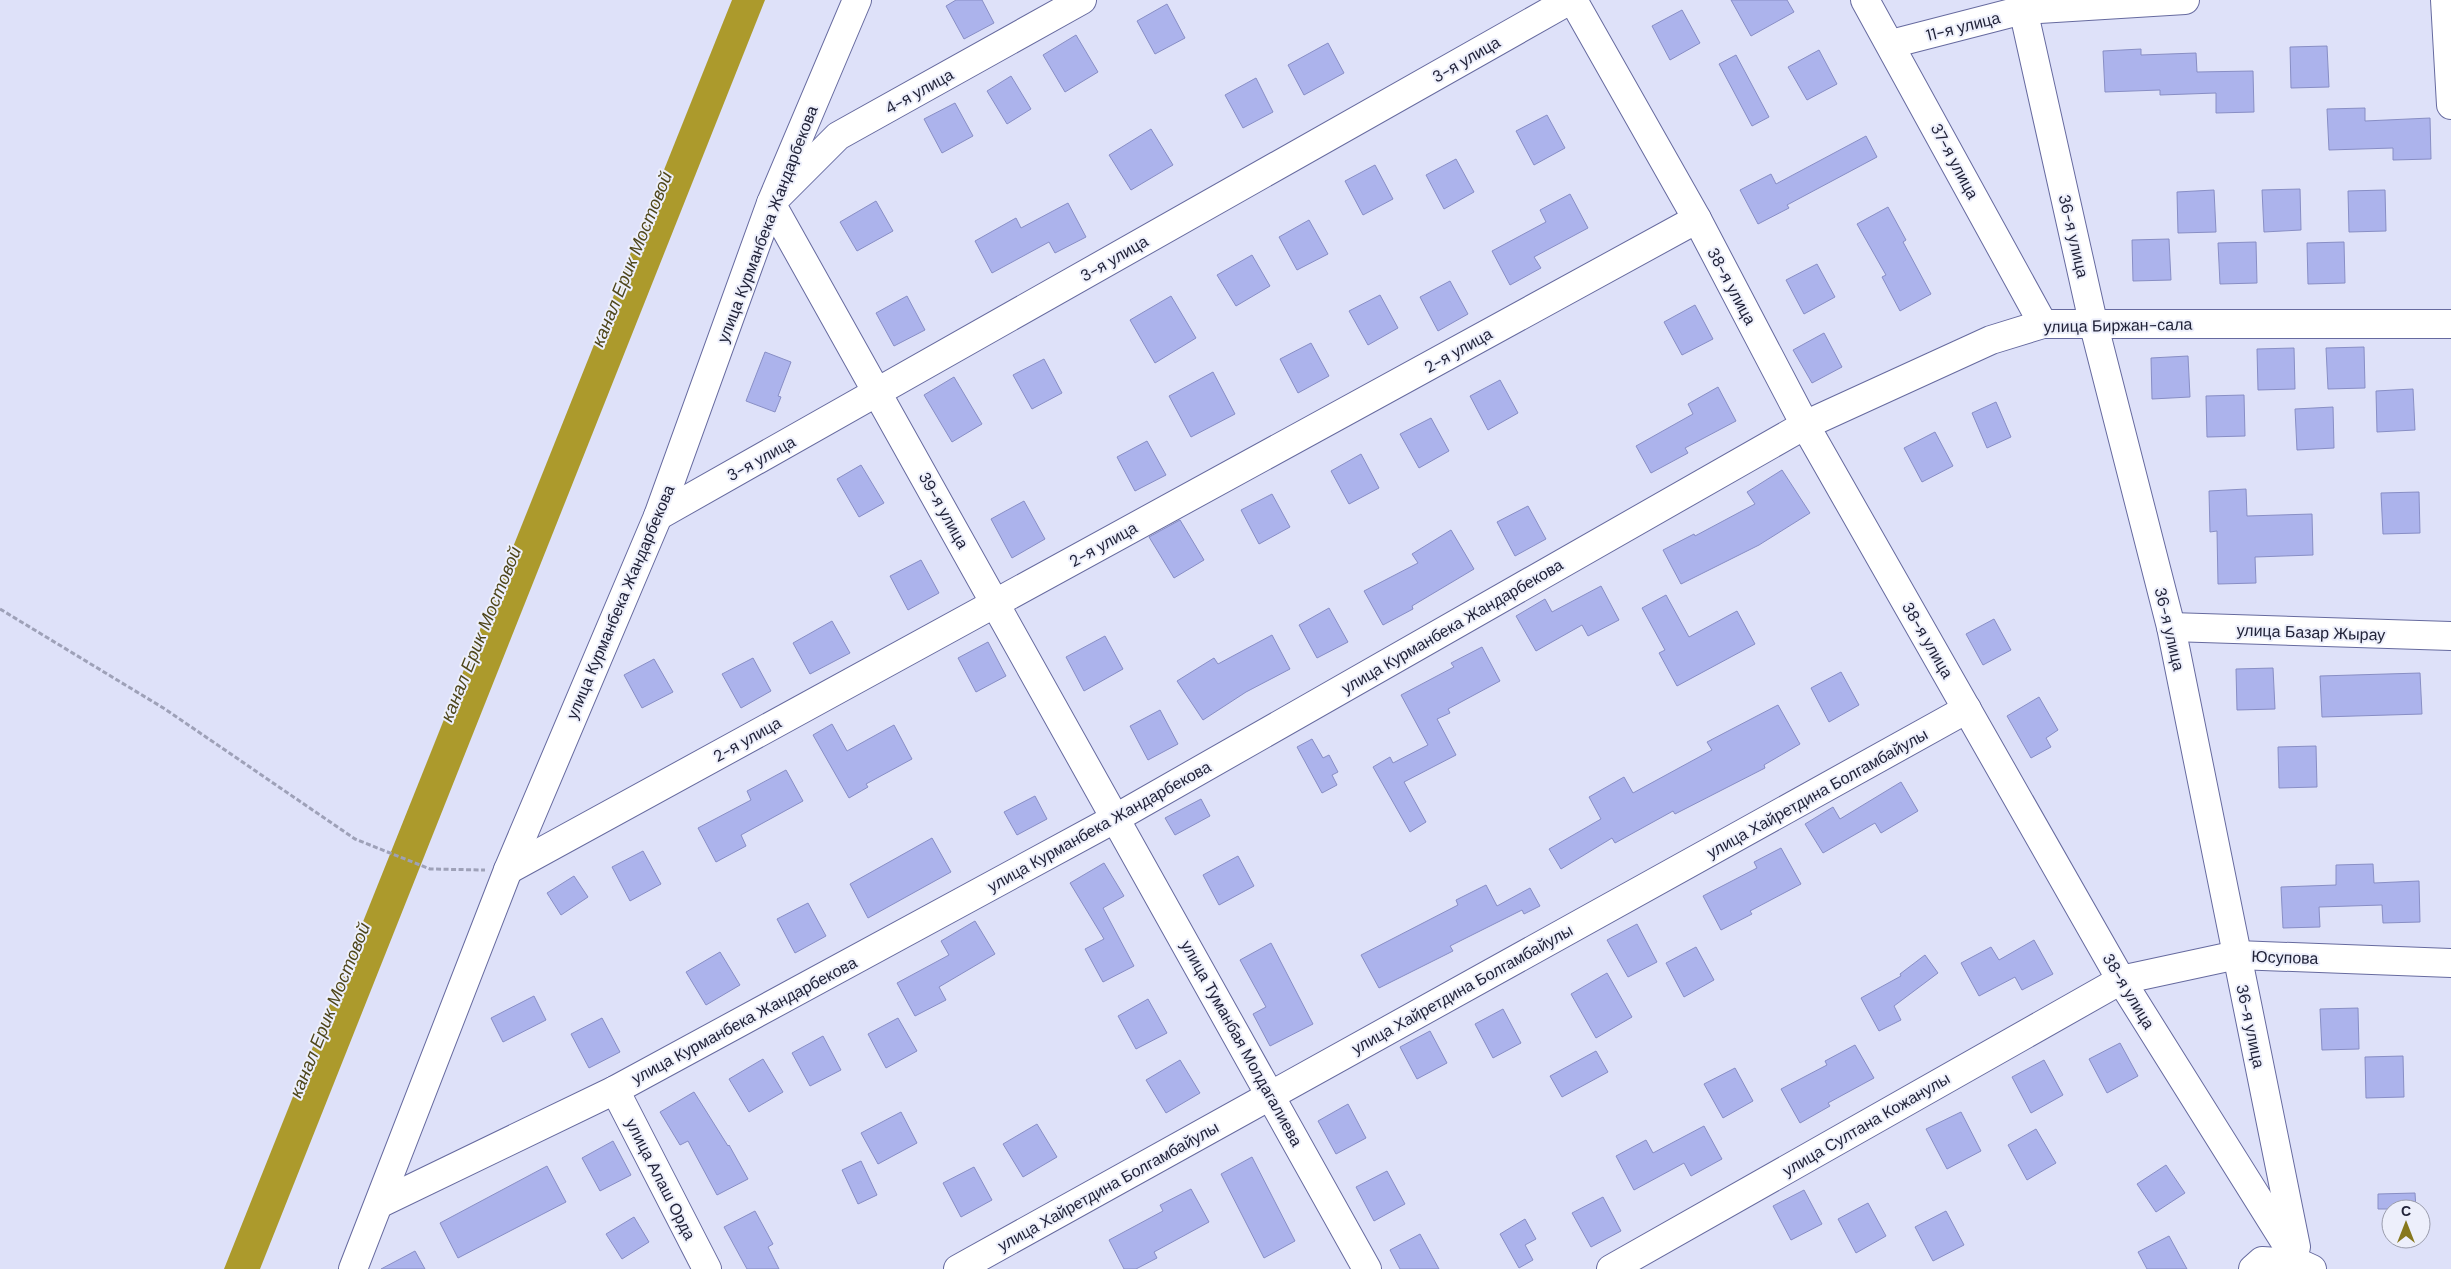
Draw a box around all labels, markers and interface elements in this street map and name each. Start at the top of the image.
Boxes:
street label: 11-я улица [1924,7,2002,46]
street label: 3-я улица [1429,32,1504,87]
street label: 4-я улица [881,64,957,119]
street label: улица Курманбека Жандарбекова [712,103,823,346]
street label: 37-я улица [1926,120,1983,203]
water label: канал Ерик Мостовой [586,168,678,350]
street label: 36-я улица [2054,192,2093,280]
street label: 3-я улица [1077,231,1152,286]
street label: 38-я улица [1702,244,1761,329]
street label: улица Биржан-сала [2043,314,2193,337]
street label: 2-я улица [1420,323,1496,378]
street label: 3-я улица [723,431,799,486]
street label: 39-я улица [914,468,973,552]
street label: улица Курманбека Жандарбекова [561,482,679,722]
street label: 2-я улица [1065,517,1141,572]
water label: канал Ерик Мостовой [435,543,527,725]
street label: улица Курманбека Жандарбекова [1338,554,1567,699]
street label: 36-я улица [2150,585,2189,673]
street label: 38-я улица [1897,598,1958,682]
street label: улица Базар Жырау [2236,619,2386,646]
street label: 2-я улица [709,712,785,767]
street label: улица Хайретдина Болгамбайулы [1703,724,1932,863]
street label: улица Курманбека Жандарбекова [984,756,1215,897]
water label: канал Ерик Мостовой [284,919,376,1101]
street label: улица Хайретдина Болгамбайулы [1348,920,1577,1059]
street label: улица Туманбая Молдагалиева [1176,936,1307,1150]
street label: Юсупова [2251,946,2319,969]
street label: 38-я улица [2098,950,2159,1033]
street label: улица Курманбека Жандарбекова [628,952,861,1089]
street label: 36-я улица [2231,982,2270,1070]
street label: улица Султана Кожанулы [1779,1068,1954,1181]
street label: улица Алаш Орда [621,1115,700,1244]
street label: улица Хайретдина Болгамбайулы [994,1117,1223,1256]
north arrow [2381,1199,2431,1249]
text: С [2401,1202,2411,1220]

